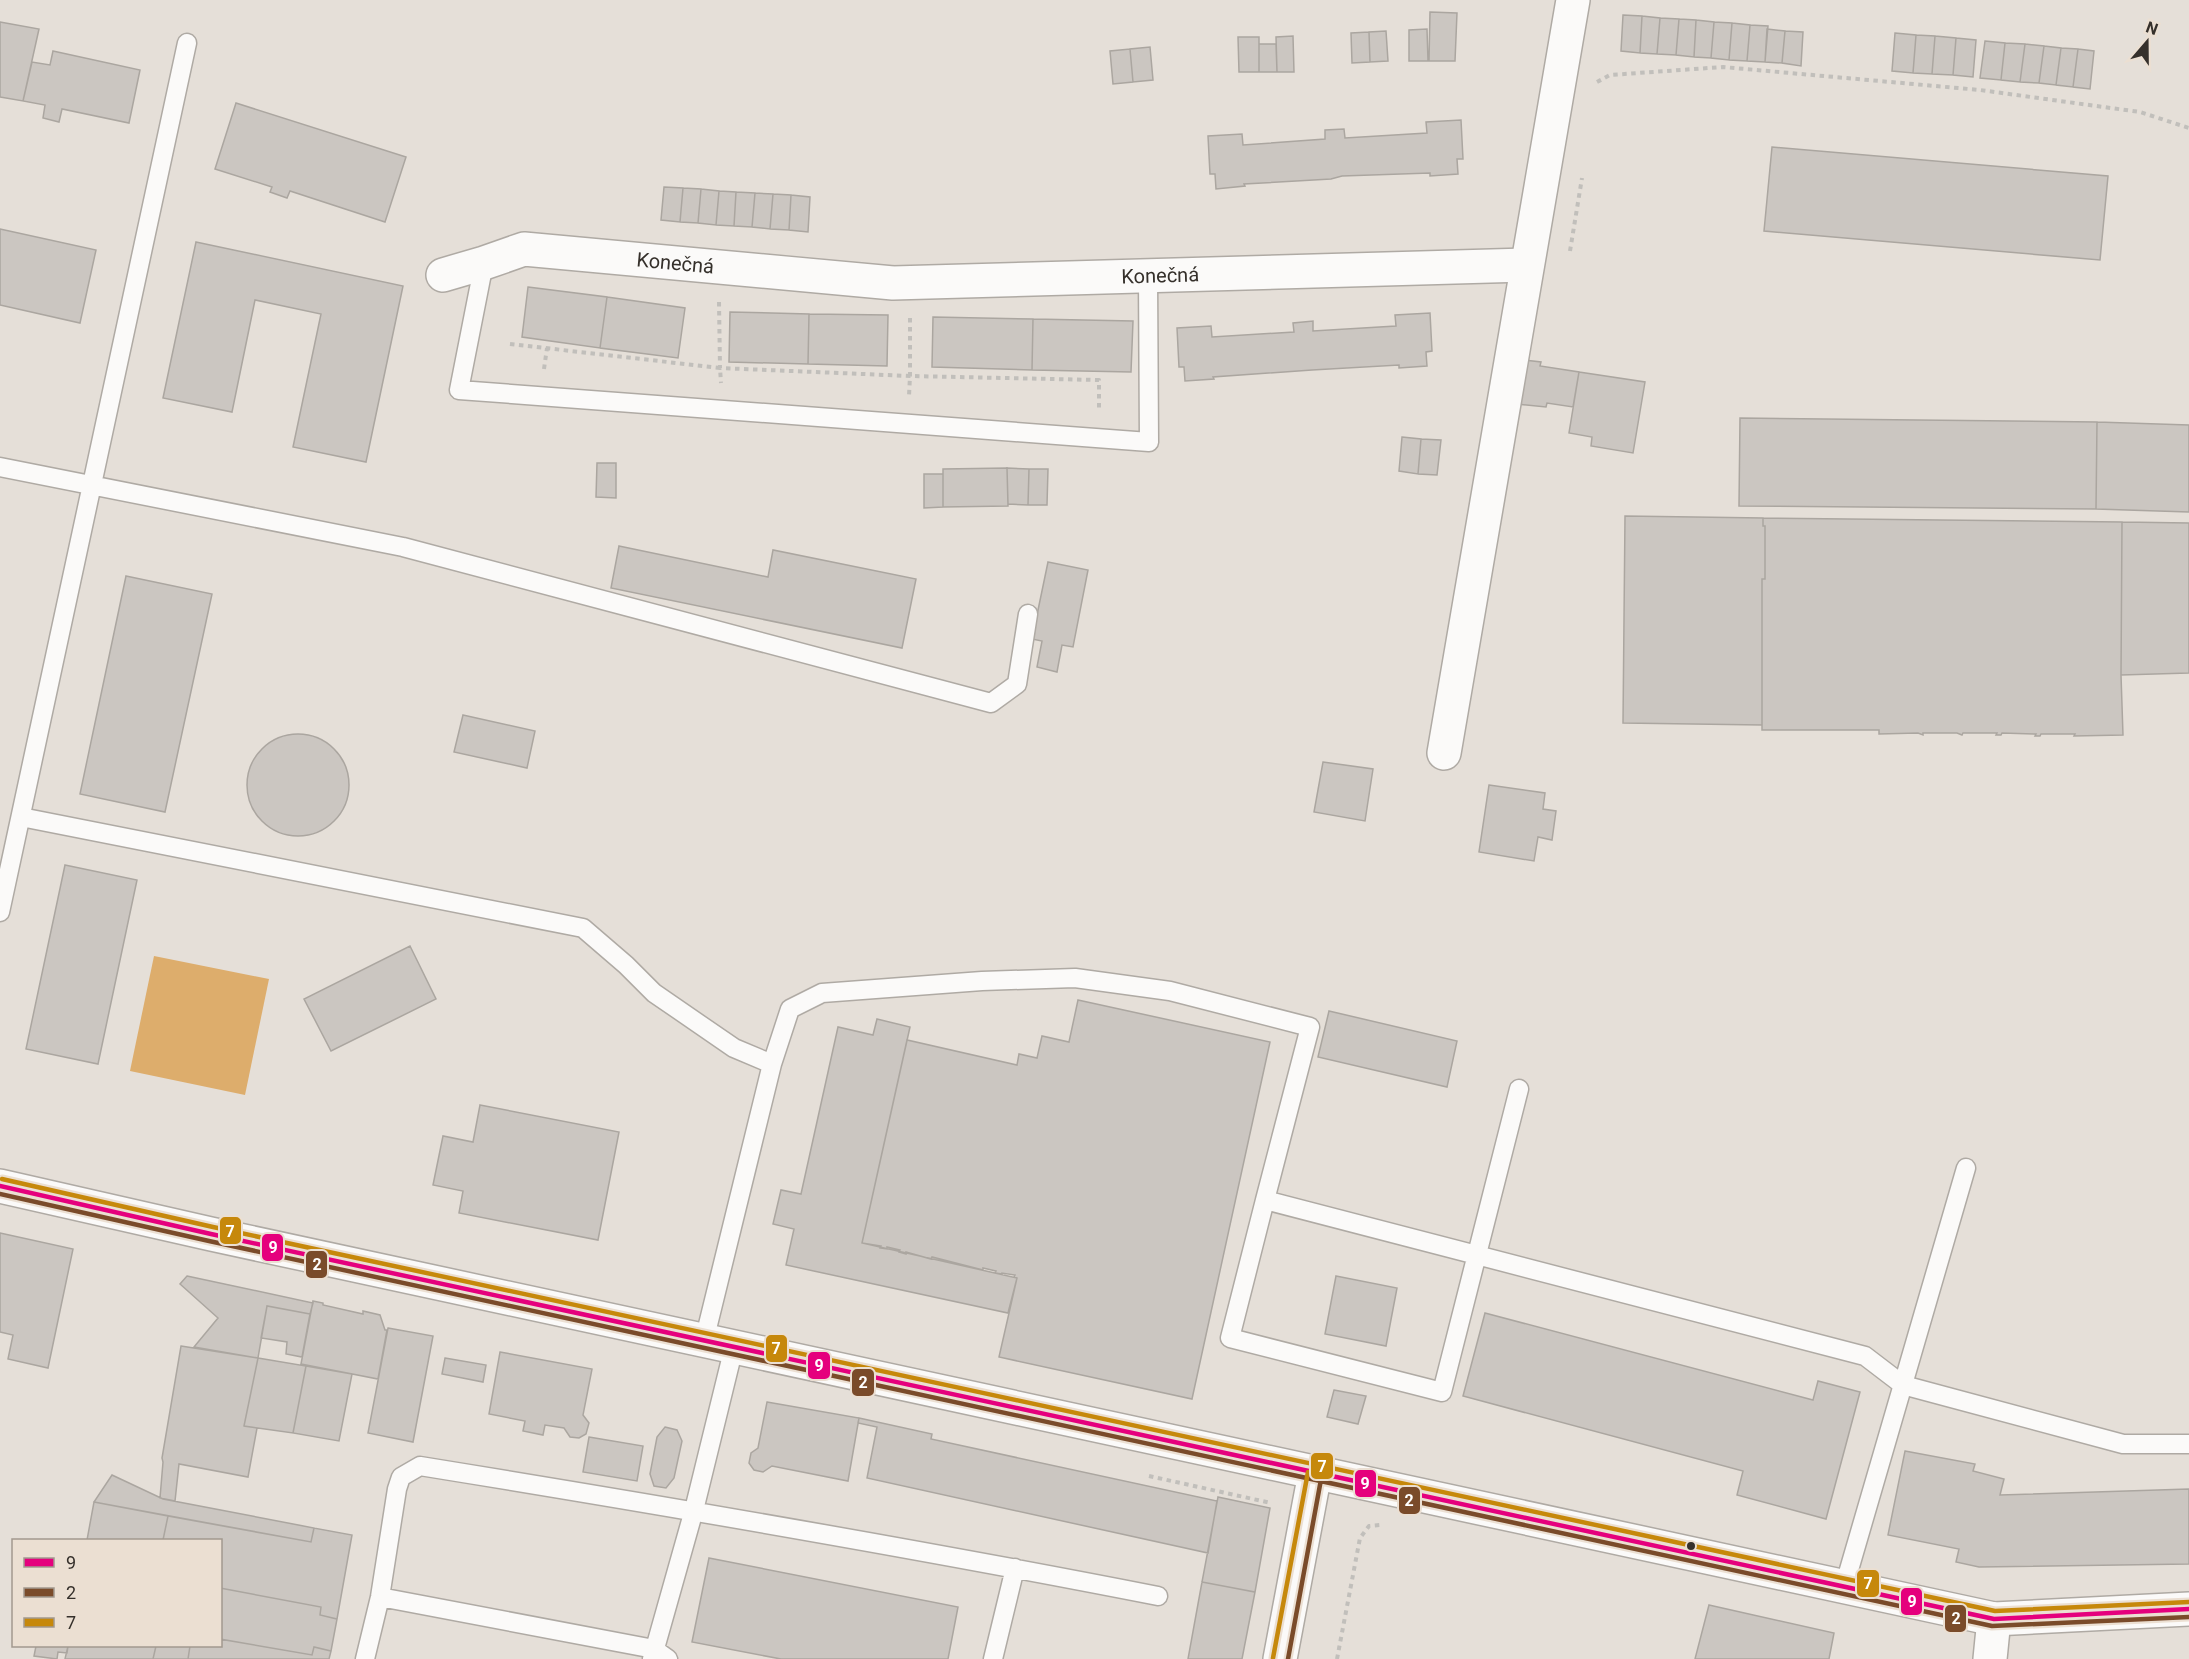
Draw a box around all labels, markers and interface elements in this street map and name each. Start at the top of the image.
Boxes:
north arrow [2117,12,2177,72]
text: N [2143,18,2161,39]
street label: Konečná [635,247,715,278]
street label: Konečná [1121,262,1199,289]
line badge: 7 [219,1216,242,1245]
text: 7 [225,1222,235,1241]
line badge: 9 [261,1233,284,1262]
text: 9 [268,1238,278,1257]
line badge: 2 [305,1250,328,1279]
text: 2 [312,1255,322,1274]
line badge: 7 [765,1334,788,1363]
text: 7 [771,1339,781,1358]
line badge: 9 [807,1351,831,1380]
text: 9 [814,1356,824,1375]
line badge: 2 [851,1368,875,1397]
text: 2 [858,1373,868,1392]
line badge: 7 [1310,1452,1334,1480]
text: 7 [1317,1457,1327,1476]
line badge: 9 [1354,1469,1377,1498]
text: 9 [1360,1474,1370,1493]
line badge: 2 [1398,1486,1421,1515]
text: 2 [1404,1491,1414,1510]
legend [12,1539,222,1647]
unlabelled marker [1685,1540,1697,1552]
text: 9 [66,1552,76,1573]
line badge: 7 [1856,1569,1880,1598]
text: 7 [1863,1574,1873,1593]
text: 2 [66,1582,76,1603]
line badge: 9 [1900,1587,1923,1616]
text: 9 [1907,1592,1917,1611]
line badge: 2 [1944,1604,1967,1633]
text: 2 [1951,1609,1961,1628]
text: 7 [66,1612,76,1633]

